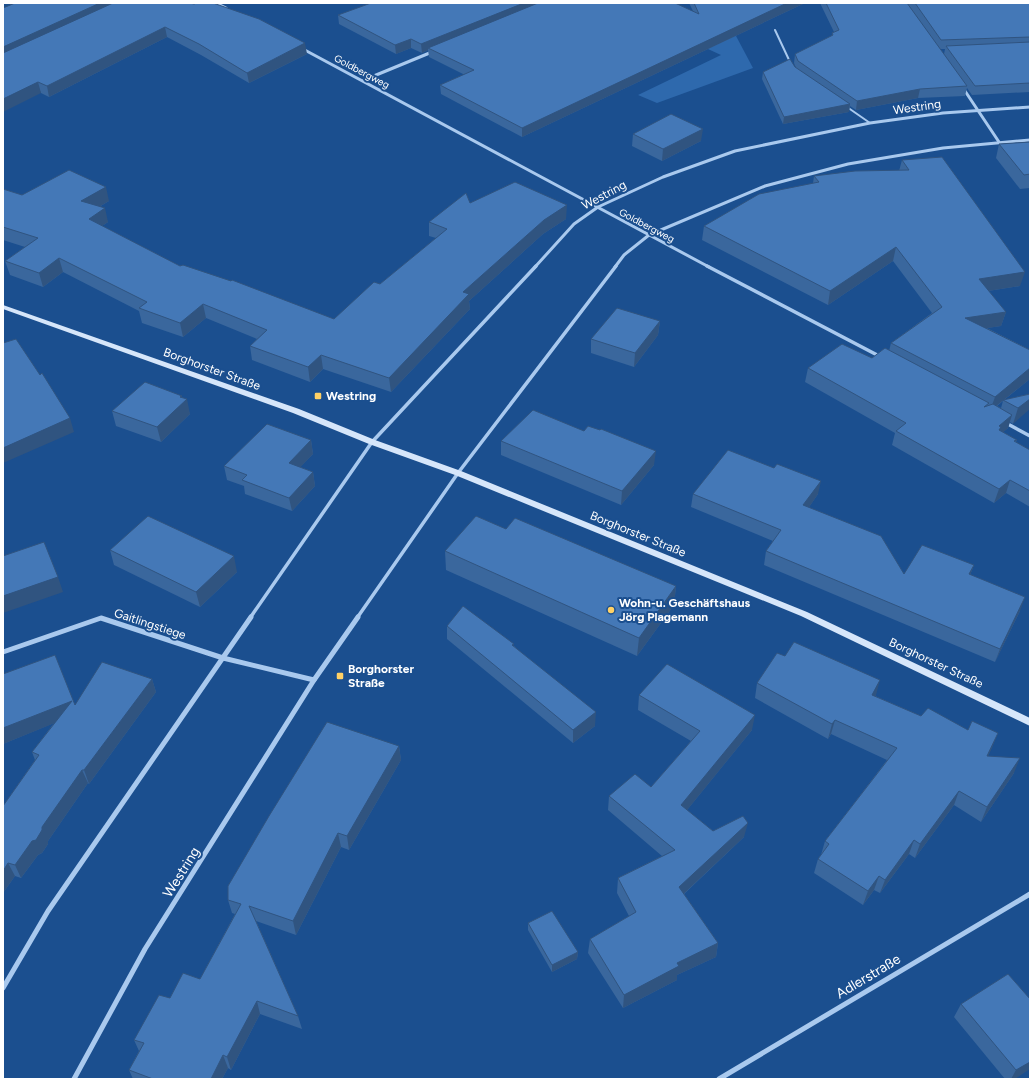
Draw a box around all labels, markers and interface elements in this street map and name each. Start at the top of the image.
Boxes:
street label: Goldbergweg [332,51,392,92]
street label: Westring [892,97,942,117]
street label: Westring [579,177,629,213]
street label: Goldbergweg [617,205,677,246]
street label: Borghorster Straße [162,345,263,393]
place label: Westring [326,389,376,403]
marker: Westring [313,391,323,401]
street label: Borghorster Straße [588,508,688,560]
place label: Wohn-u. Geschäftshaus Jörg Plagemann [619,596,751,624]
marker: Wohn-u. Geschäftshaus Jörg Plagemann [606,605,616,615]
street label: Gaitlingstiege [112,606,188,642]
street label: Borghorster Straße [887,635,986,691]
place label: Borghorster Straße [348,662,414,690]
marker: Borghorster Straße [335,671,345,681]
street label: Westring [159,844,204,901]
street label: Adlerstraße [833,950,904,1002]

